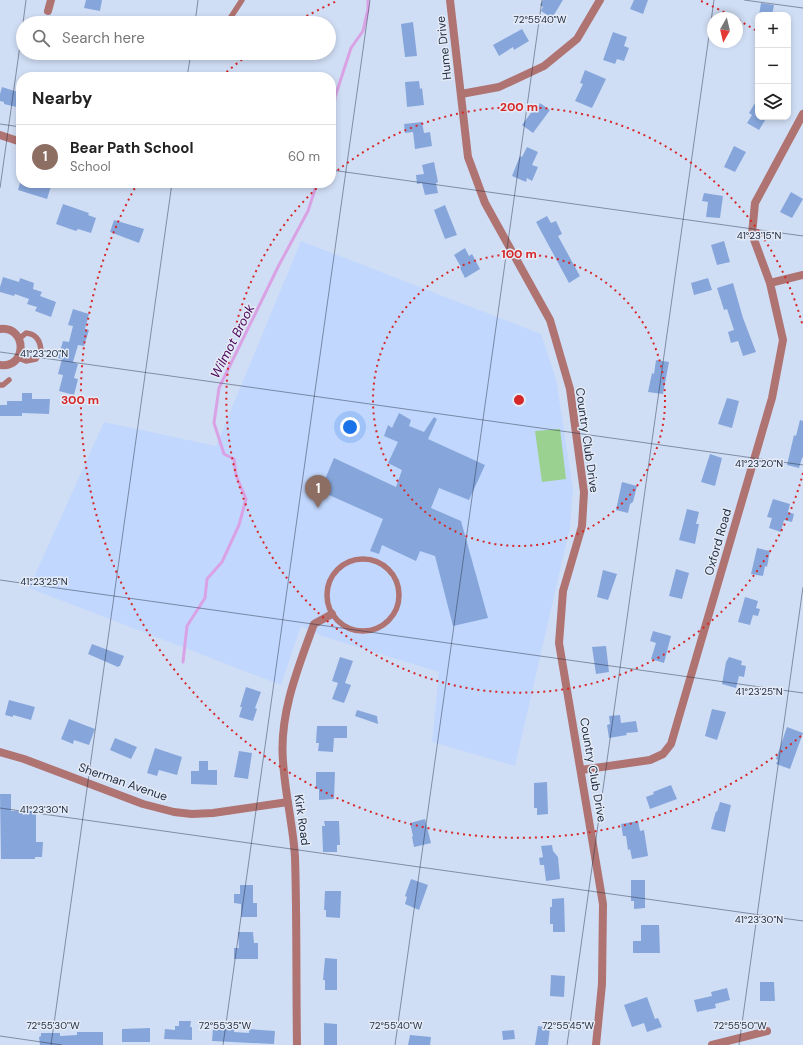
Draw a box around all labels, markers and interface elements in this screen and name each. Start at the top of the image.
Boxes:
north arrow [707,12,743,48]
map controls [755,12,791,120]
button: + [755,12,791,48]
text: 72°55'40"W [514,13,567,26]
street label: Hume Drive [433,15,455,81]
search box [16,16,336,60]
icon: search [30,27,52,49]
text: Search here [62,28,145,48]
button: − [755,48,791,84]
button: layers [755,84,791,120]
text: Nearby [32,87,92,109]
text: 200 m [500,99,538,115]
text: Bear Path School [70,138,194,158]
text: 1 [43,148,47,165]
text: 60 m [288,148,320,165]
text: School [70,158,111,175]
text: 41°23'15"N [737,229,781,242]
text: 100 m [501,246,537,262]
water label: Wilmot Brook [207,301,259,381]
text: 41°23'20"N [20,347,68,360]
street label: Country Club Drive [572,387,602,494]
text: 300 m [61,392,99,408]
centre of rings [512,393,526,407]
your location [340,417,360,437]
text: 41°23'20"N [735,457,783,470]
pin: 1 [305,475,331,508]
street label: Oxford Road [701,507,735,577]
text: 41°23'25"N [20,575,68,588]
text: 41°23'25"N [735,685,783,698]
street label: Country Club Drive [576,717,610,824]
street label: Sherman Avenue [76,759,170,805]
street label: Kirk Road [290,793,314,847]
text: 41°23'30"N [20,803,68,816]
text: 41°23'30"N [735,913,783,926]
text: 72°55'30"W [26,1019,80,1032]
text: 72°55'35"W [199,1019,251,1032]
text: 72°55'40"W [370,1019,423,1032]
text: 72°55'45"W [542,1019,594,1032]
text: 72°55'50"W [713,1019,767,1032]

